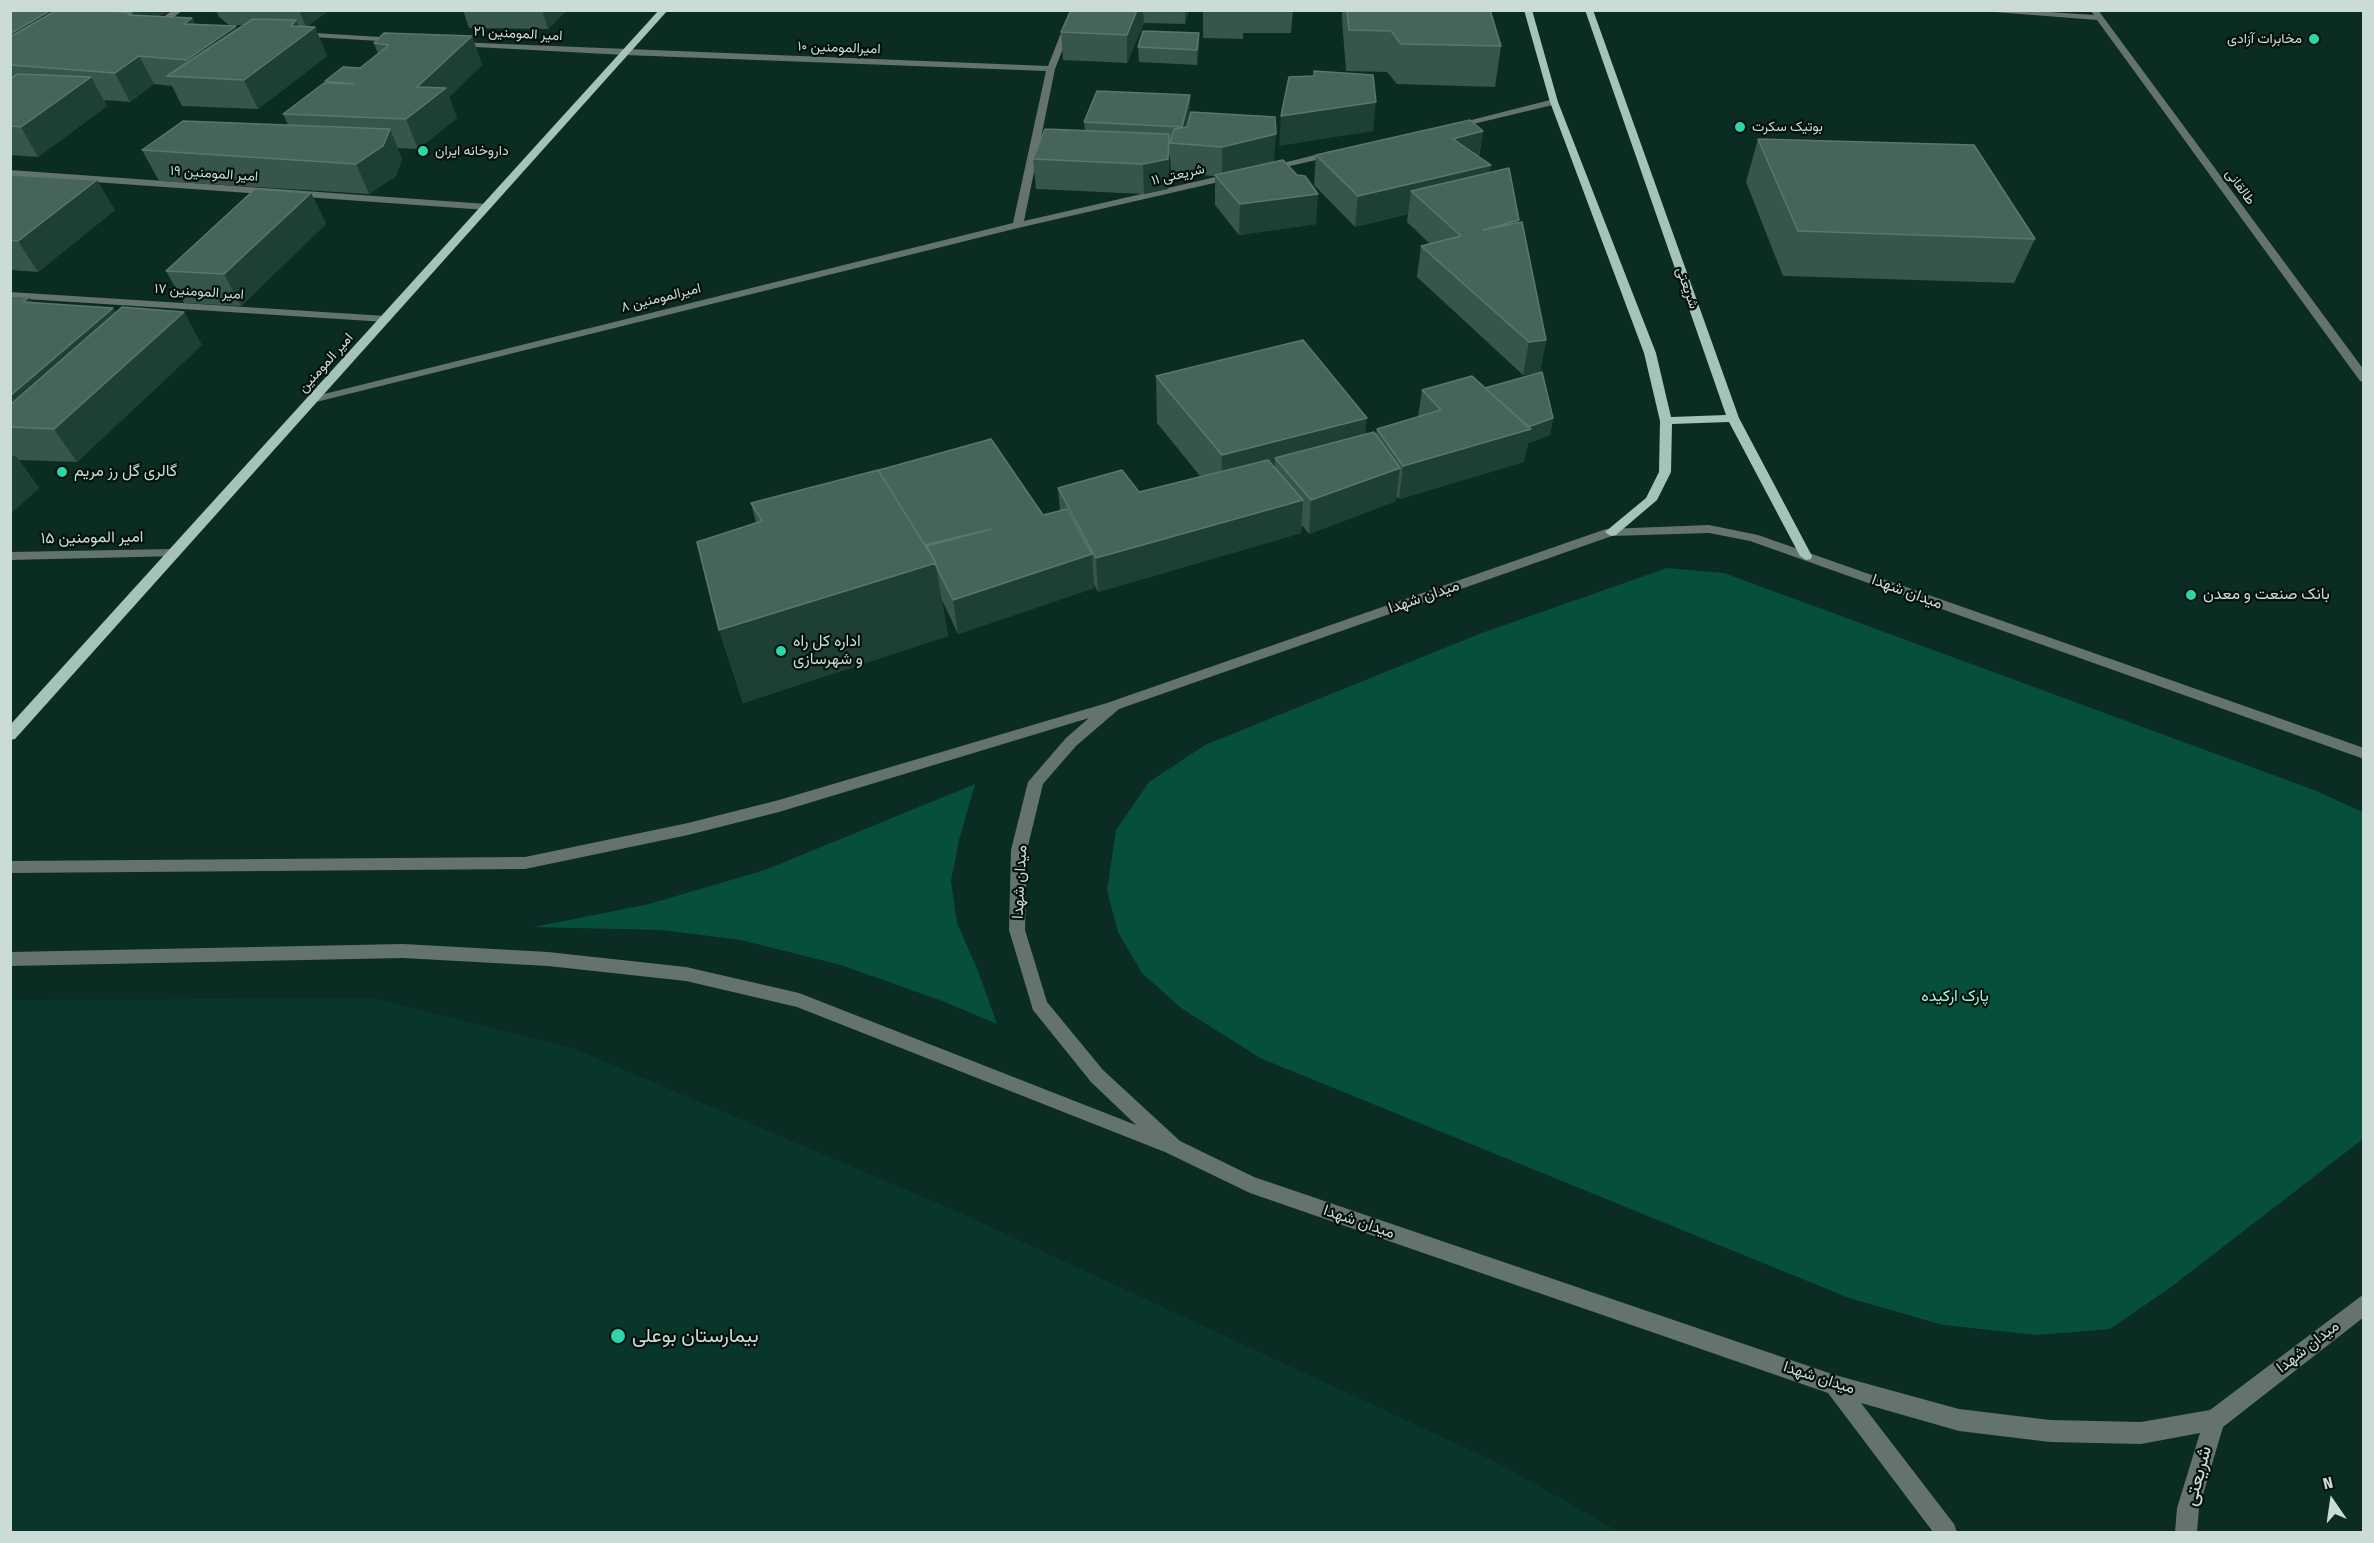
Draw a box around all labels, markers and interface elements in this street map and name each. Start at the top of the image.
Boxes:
street label: امیر المومنین ۲۱ [473,23,563,45]
place label: مخابرات آزادی [2227,31,2302,47]
marker: مخابرات آزادی [2307,32,2321,46]
street label: امیرالمومنین ۱۰ [797,38,881,58]
place label: بوتیک سکرت [1752,119,1823,135]
marker: بوتیک سکرت [1733,120,1747,134]
place label: داروخانه ایران [435,143,509,159]
marker: داروخانه ایران [416,144,430,158]
street label: شریعتی ۱۱ [1150,161,1206,189]
street label: امیر المومنین ۱۹ [169,163,259,185]
street label: طالقانی [2221,166,2259,208]
street label: شریعتی [1672,265,1702,311]
street label: امیر المومنین ۱۷ [154,280,244,304]
street label: امیرالمومنین ۸ [619,280,703,316]
street label: امیر المومنین [295,330,357,396]
place label: گالری گل رز مریم [74,462,177,482]
marker: گالری گل رز مریم [55,465,69,479]
street label: امیر المومنین ۱۵ [40,528,144,548]
street label: میدان شهدا [1869,570,1945,614]
street label: میدان شهدا [1386,576,1462,618]
place label: بانک صنعت و معدن [2203,585,2330,605]
marker: بانک صنعت و معدن [2184,588,2198,602]
place label: اداره کل راه و شهرسازی [793,632,863,670]
marker: اداره کل راه و شهرسازی [774,644,788,658]
street label: میدان شهدا [1008,845,1032,919]
park label: پارک ارکیده [1921,987,1989,1007]
street label: میدان شهدا [1321,1201,1397,1243]
street label: میدان شهدا [2273,1317,2343,1377]
place label: بیمارستان بوعلی [632,1324,759,1348]
marker: بیمارستان بوعلی [609,1327,627,1345]
street label: میدان شهدا [1781,1357,1857,1399]
street label: شریعتی [2178,1443,2218,1509]
north arrow [2302,1471,2362,1531]
text: N [2321,1473,2335,1493]

